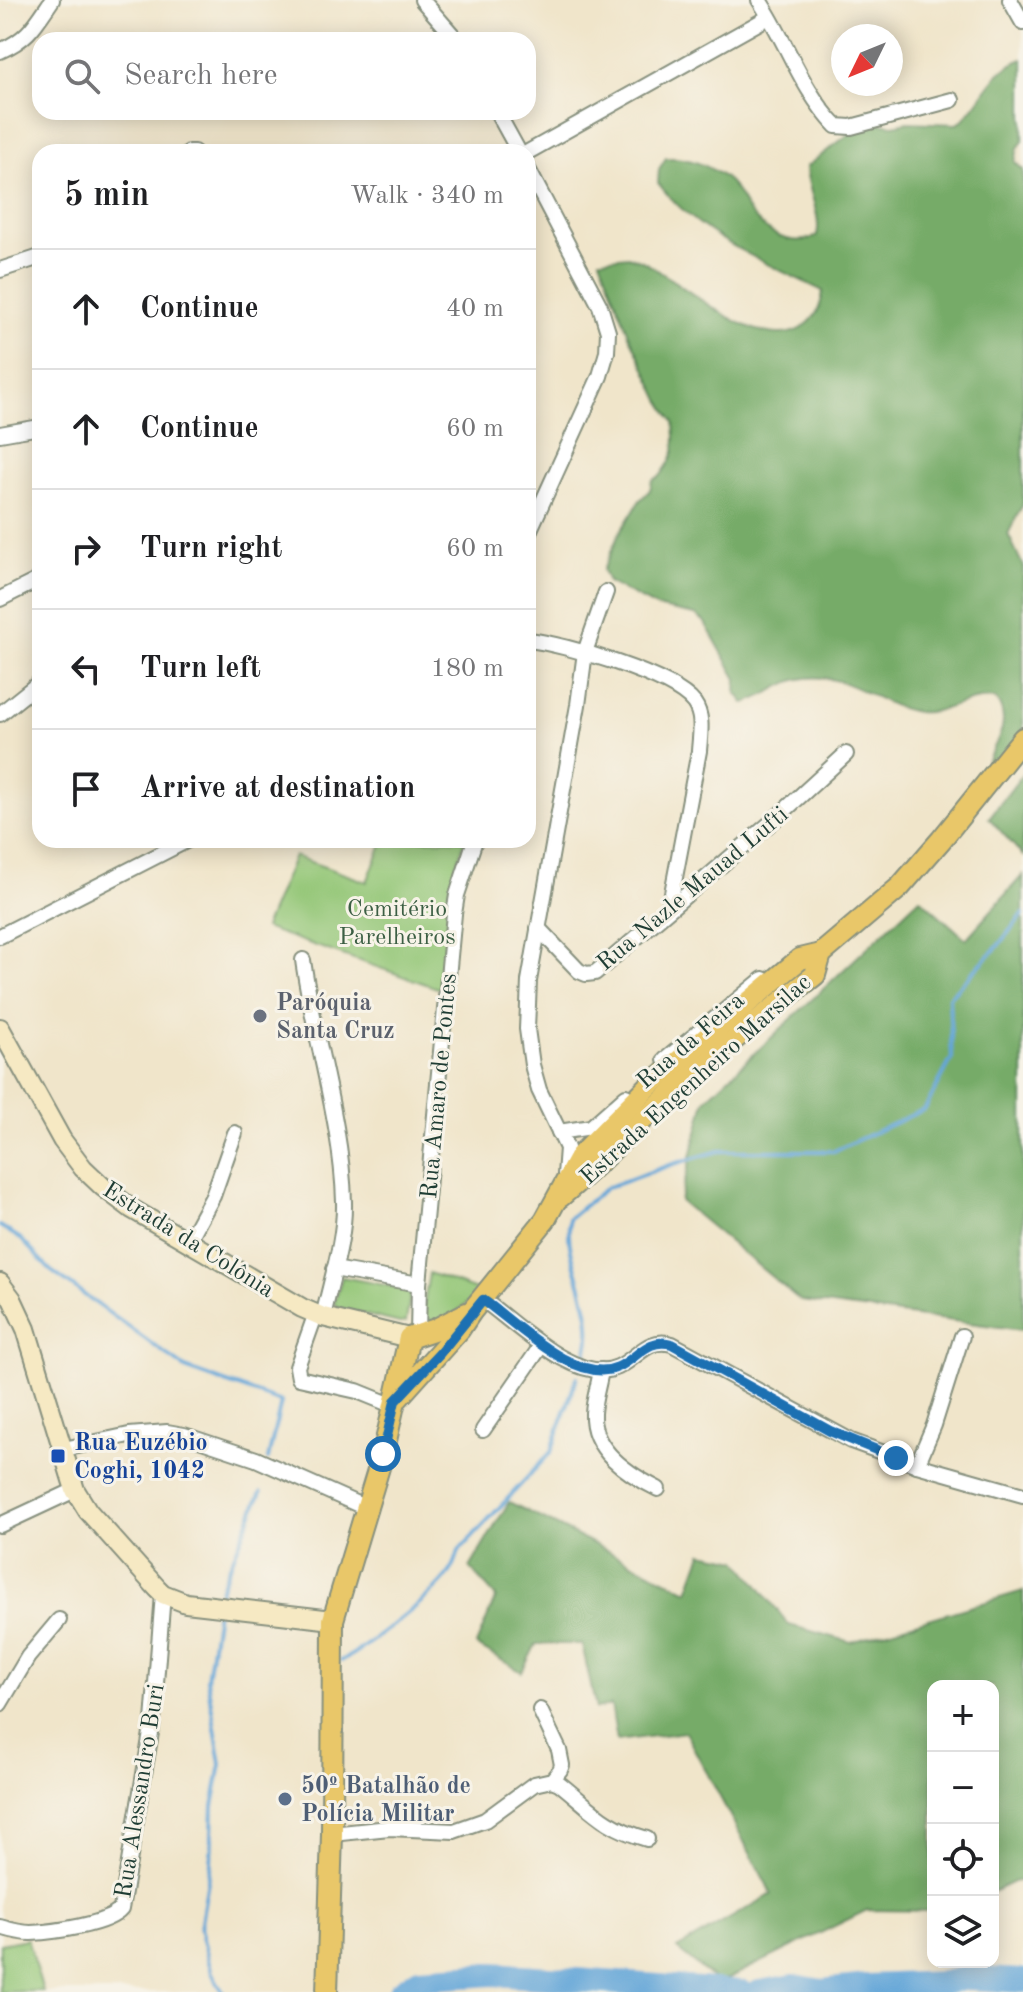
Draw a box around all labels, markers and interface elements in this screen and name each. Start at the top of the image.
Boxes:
north arrow [831,24,903,96]
search box [32,32,536,120]
icon: search [60,54,104,98]
text: Search here [124,61,278,91]
text: 5 min [64,179,149,213]
text: Walk · 340 m [350,183,504,209]
icon: ahead [64,287,108,331]
text: Continue [140,294,259,324]
text: 40 m [446,296,504,322]
icon: ahead [64,407,108,451]
text: Continue [140,414,259,444]
text: 60 m [446,416,504,442]
icon: right [64,527,108,571]
text: Turn right [140,534,282,564]
text: 60 m [446,536,504,562]
icon: left [64,647,108,691]
text: Turn left [140,654,261,684]
text: 180 m [431,656,504,682]
icon: arrive [64,767,108,811]
text: Arrive at destination [140,774,415,804]
street label: Rua Nazle Mauad Lufti [593,803,793,976]
park label: Cemitério Parelheiros [338,898,456,950]
street label: Estrada Engenheiro Marsilac [576,971,816,1190]
street label: Rua Amaro de Pontes [418,972,462,1200]
street label: Rua da Feira [633,989,750,1094]
place label: Paróquia Santa Cruz [276,992,395,1044]
marker: Paróquia Santa Cruz [251,1007,269,1025]
street label: Estrada da Colônia [98,1178,278,1303]
place label: Rua Euzébio Coghi, 1042 [74,1432,208,1484]
route start [365,1436,401,1472]
route end [878,1440,914,1476]
marker: Rua Euzébio Coghi, 1042 [49,1447,67,1465]
map controls [927,1680,999,1968]
button: + [927,1680,999,1752]
street label: Rua Alessandro Buri [112,1682,170,1900]
button: − [927,1752,999,1824]
place label: 50º Batalhão de Polícia Militar [301,1774,471,1827]
marker: 50º Batalhão de Polícia Militar [276,1790,294,1808]
button: locate [927,1824,999,1896]
button: layers [927,1896,999,1968]

